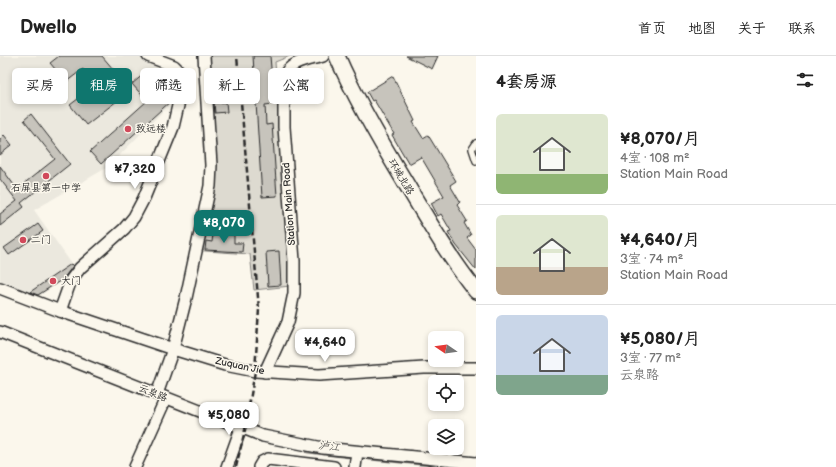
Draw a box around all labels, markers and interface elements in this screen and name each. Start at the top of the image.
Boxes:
text: Dwello [20,16,77,39]
text: 首页 [638,20,666,37]
text: 地图 [688,20,716,37]
text: 关于 [738,20,766,37]
text: 联系 [788,20,816,37]
chip: 买房 [12,68,68,104]
chip: 租房 [76,68,132,104]
chip: 筛选 [140,68,196,104]
chip: 新上 [204,68,260,104]
chip: 公寓 [268,68,324,104]
icon: filters [794,69,816,91]
text: 4套房源 [496,72,557,92]
place label: 致远楼 [136,123,166,135]
marker: 致远楼 [123,124,133,134]
text: ¥8,070/月 [620,129,700,149]
icon: home [528,130,576,178]
text: 4室 · 108 m² [620,150,690,166]
pin: ¥7,320 [102,156,168,190]
street label: 环城北路 [386,157,416,197]
text: ¥7,320 [114,161,156,177]
street label: Station Main Road [280,162,298,246]
text: Station Main Road [620,166,728,182]
marker: 石屏县第一中学 [41,171,51,181]
place label: 石屏县第一中学 [11,182,81,194]
pin: ¥8,070 [191,210,257,244]
text: ¥8,070 [203,215,245,231]
text: ¥4,640/月 [620,230,700,250]
icon: home [528,231,576,279]
place label: 二门 [31,234,51,246]
marker: 二门 [18,235,28,245]
text: 3室 · 74 m² [620,251,683,267]
text: Station Main Road [620,267,728,283]
place label: 大门 [61,275,81,287]
marker: 大门 [48,276,58,286]
pin: ¥4,640 [292,329,358,363]
text: ¥5,080/月 [620,329,701,349]
north arrow [428,331,464,367]
map controls [428,331,464,455]
icon: home [528,331,576,379]
text: ¥4,640 [304,334,346,350]
text: 3室 · 77 m² [620,350,681,366]
street label: Zuquan Jie [213,355,266,377]
text: 云泉路 [620,367,659,383]
button: locate [428,375,464,411]
street label: 云泉路 [137,382,169,404]
pin: ¥5,080 [196,402,262,436]
text: ¥5,080 [208,407,250,423]
button: layers [428,419,464,455]
water label: 泸江 [317,438,342,454]

